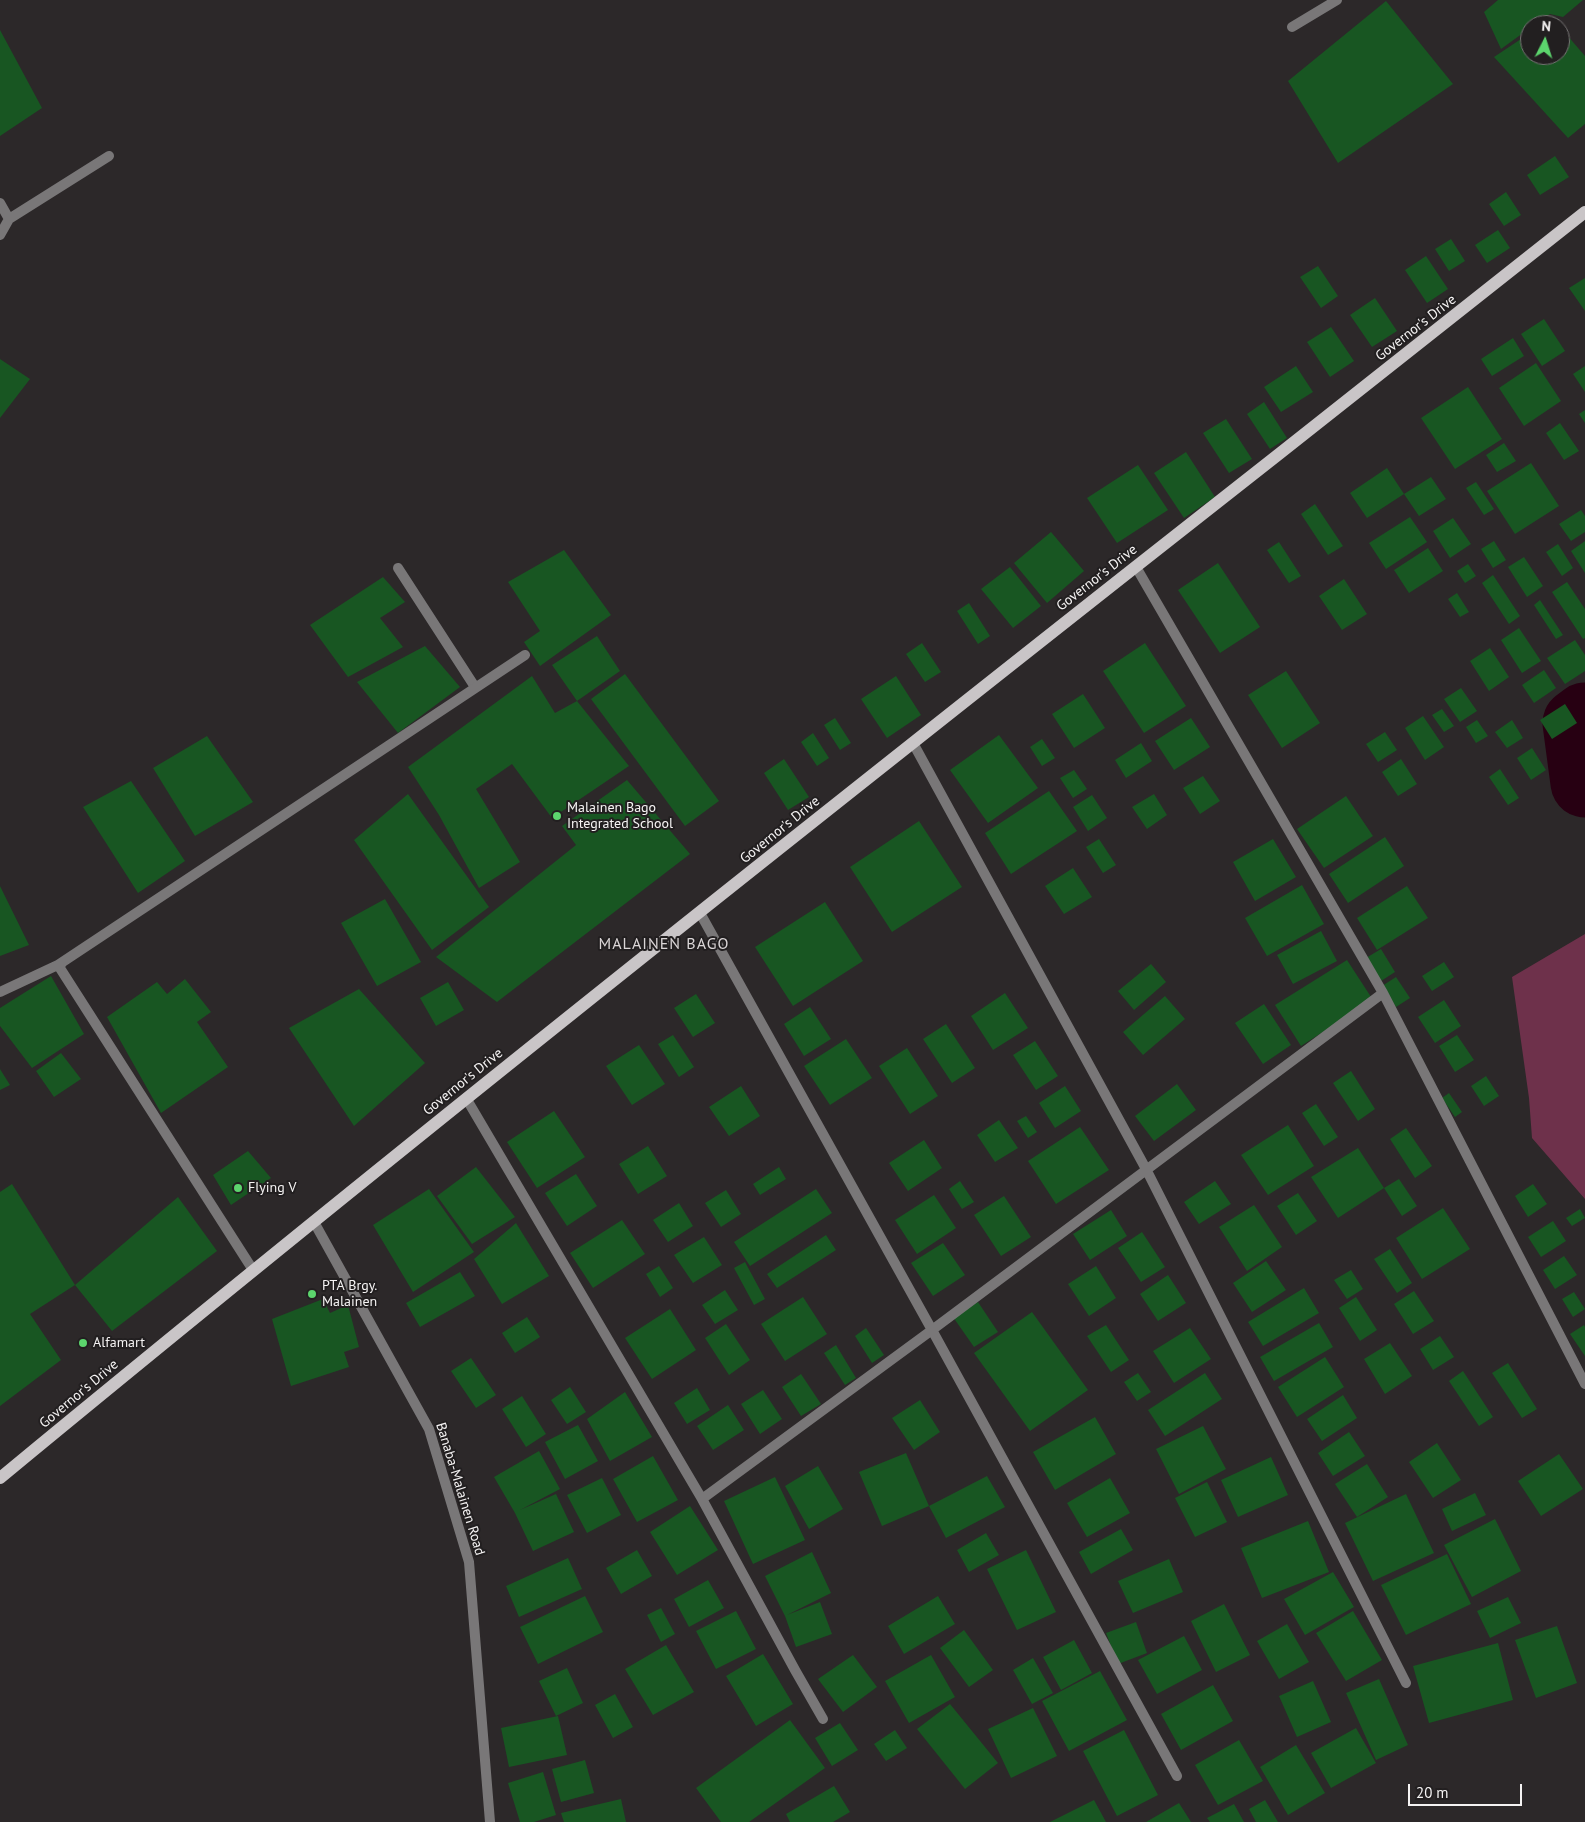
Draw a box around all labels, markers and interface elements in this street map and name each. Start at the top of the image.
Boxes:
north arrow [1520,15,1570,65]
text: N [1541,17,1552,35]
street label: Governor's Drive [1372,291,1460,365]
street label: Governor's Drive [1053,541,1141,615]
street label: Governor's Drive [737,793,823,867]
place label: Malainen Bago Integrated School [567,800,673,832]
marker: Malainen Bago Integrated School [551,810,563,822]
district label: MALAINEN BAGO [597,934,731,954]
street label: Governor's Drive [420,1045,506,1119]
place label: Flying V [248,1180,296,1196]
marker: Flying V [232,1182,244,1194]
place label: PTA Brgy. Malainen [322,1278,377,1310]
marker: PTA Brgy. Malainen [306,1288,318,1300]
place label: Alfamart [93,1335,145,1351]
marker: Alfamart [77,1337,89,1349]
street label: Governor's Drive [36,1356,122,1432]
street label: Banaba-Malainen Road [432,1421,488,1557]
scale bar [1410,1774,1524,1806]
text: 20 m [1416,1783,1449,1802]

